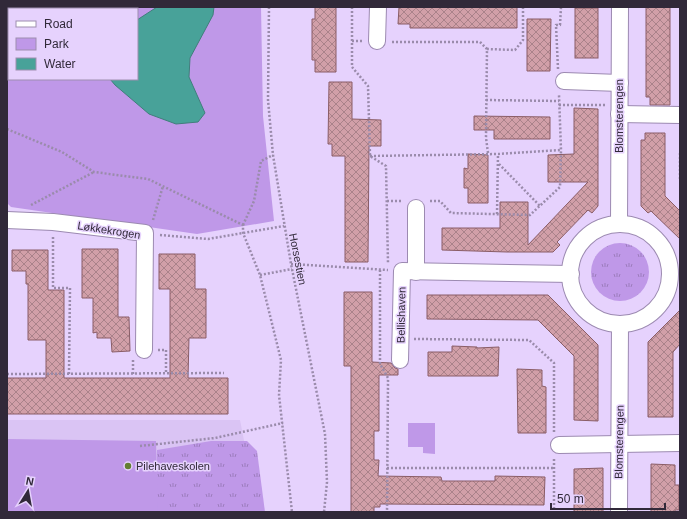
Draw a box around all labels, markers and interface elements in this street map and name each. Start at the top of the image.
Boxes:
legend [8,8,138,80]
text: Road [44,17,73,31]
text: Park [44,37,70,51]
text: Water [44,57,76,71]
street label: Blomsterengen [613,79,625,153]
street label: Løkkekrogen [77,219,141,241]
street label: Horsestien [287,232,309,286]
street label: Bellishaven [395,287,407,343]
street label: Blomsterengen [612,405,626,479]
place label: Pilehaveskolen [136,460,210,472]
marker: Pilehaveskolen [123,461,133,471]
north arrow [8,471,48,511]
text: N [25,475,35,488]
scale bar [551,485,665,511]
text: 50 m [557,492,584,506]

